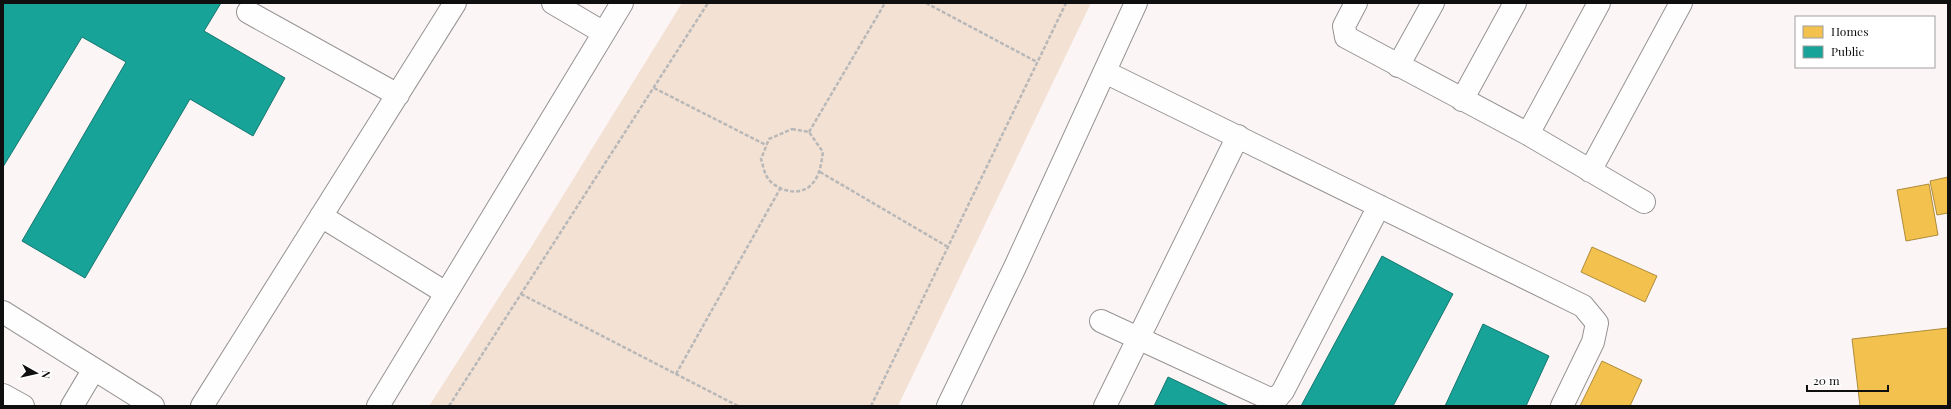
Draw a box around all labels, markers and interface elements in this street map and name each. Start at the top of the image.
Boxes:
legend [1795,16,1935,68]
text: Homes [1831,23,1869,39]
text: Public [1831,43,1865,59]
north arrow [16,353,56,393]
scale bar [1807,367,1888,393]
text: N [38,369,54,379]
text: 20 m [1813,372,1840,388]

